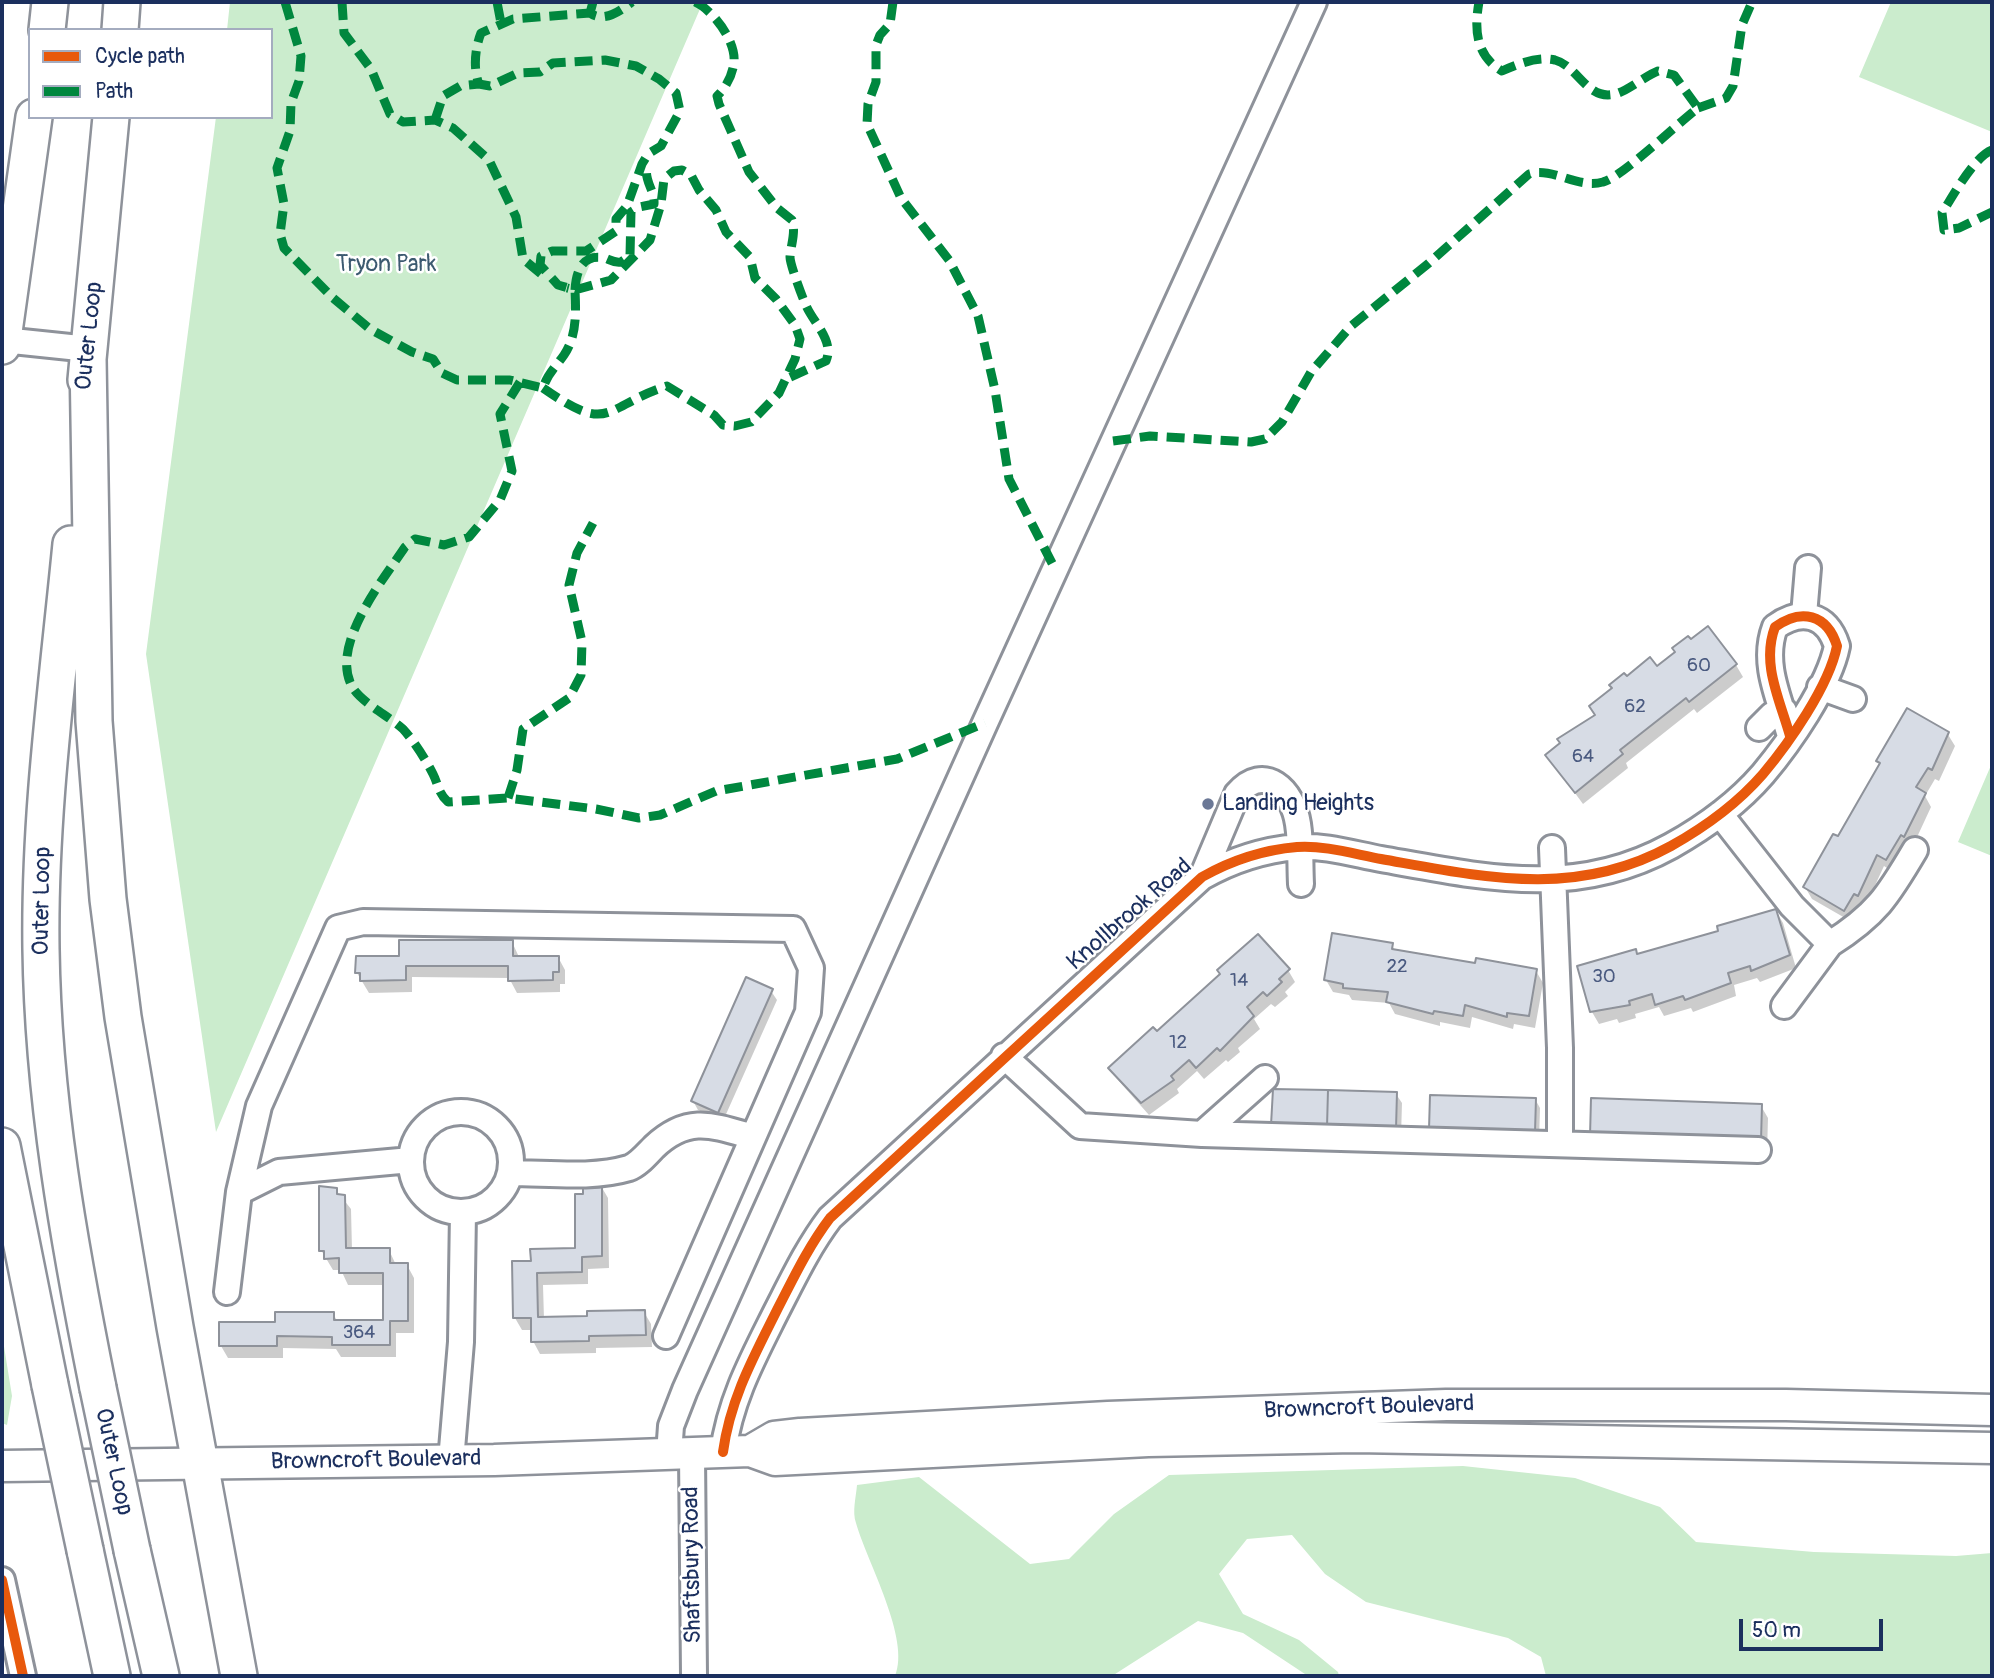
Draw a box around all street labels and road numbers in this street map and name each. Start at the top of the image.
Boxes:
street label: Outer Loop [71,280,109,392]
street label: Outer Loop [28,846,58,956]
street label: Knollbrook Road [1062,853,1198,977]
street label: Browncroft Boulevard [1263,1391,1475,1425]
street label: Outer Loop [88,1406,138,1518]
street label: Browncroft Boulevard [270,1445,482,1477]
street label: Shaftsbury Road [678,1486,708,1644]

